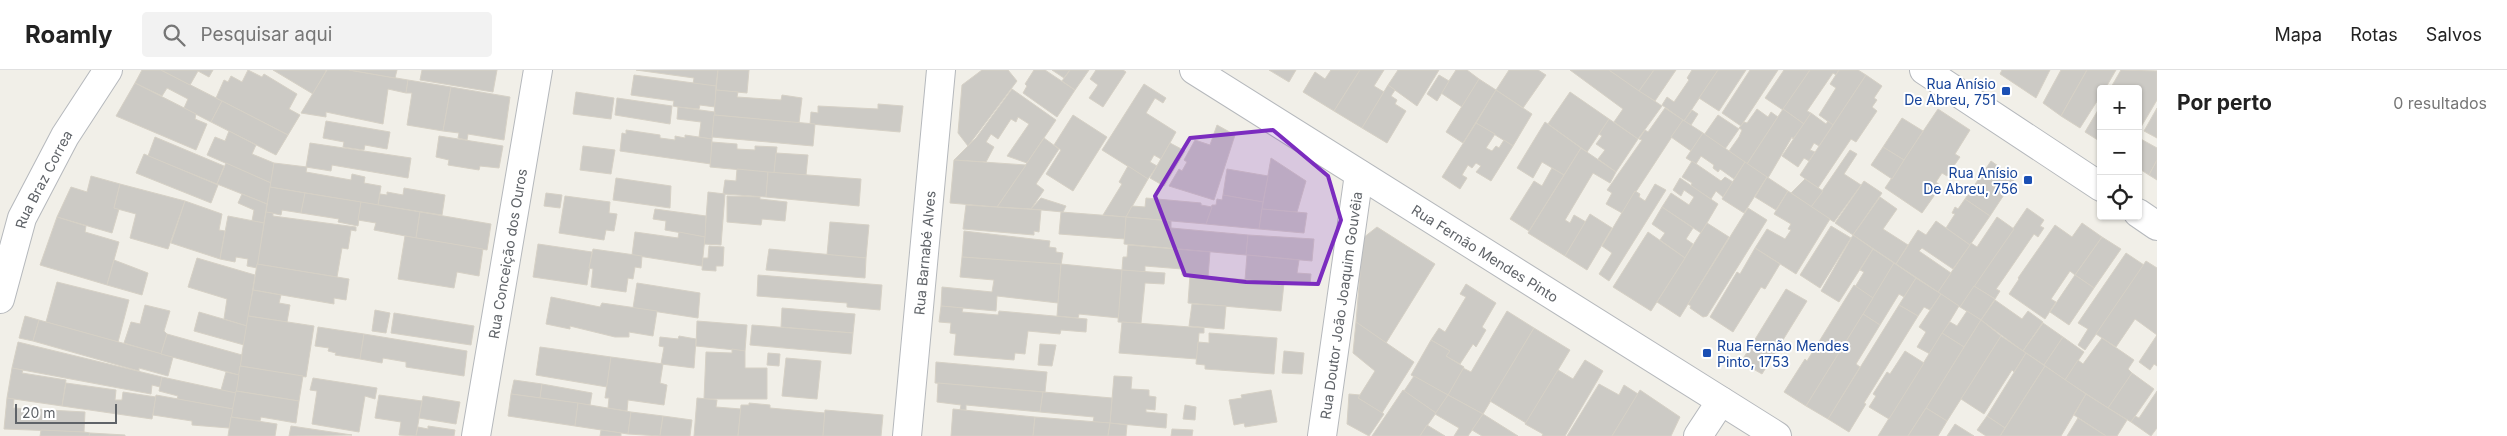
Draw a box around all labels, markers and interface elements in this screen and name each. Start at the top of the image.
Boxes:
search box [142,12,492,57]
text: Roamly [25,20,112,49]
icon: search [160,21,188,49]
text: Pesquisar aqui [200,23,332,46]
text: Mapa [2274,24,2322,45]
text: Rotas [2350,24,2398,45]
text: Salvos [2426,24,2482,45]
place label: Rua Anísio De Abreu, 751 [1904,75,1996,108]
marker: Rua Anísio De Abreu, 751 [2000,85,2012,97]
map controls [2097,85,2142,220]
button: + [2097,85,2142,130]
text: Por perto [2177,90,2272,115]
text: 0 resultados [2393,93,2487,113]
street label: Rua Braz Correa [11,127,75,230]
button: − [2097,130,2142,175]
place label: Rua Anísio De Abreu, 756 [1923,164,2018,197]
street label: Rua Conceição dos Ouros [484,167,530,340]
marker: Rua Anísio De Abreu, 756 [2022,174,2034,186]
button: locate [2097,175,2142,220]
street label: Rua Barnabé Alves [910,190,938,316]
street label: Rua Doutor João Joaquim Gouvêia [1316,190,1365,420]
street label: Rua Fernão Mendes Pinto [1409,201,1562,305]
place label: Rua Fernão Mendes Pinto, 1753 [1717,337,1849,370]
marker: Rua Fernão Mendes Pinto, 1753 [1701,347,1713,359]
scale bar [15,401,118,424]
text: 20 m [22,404,56,421]

